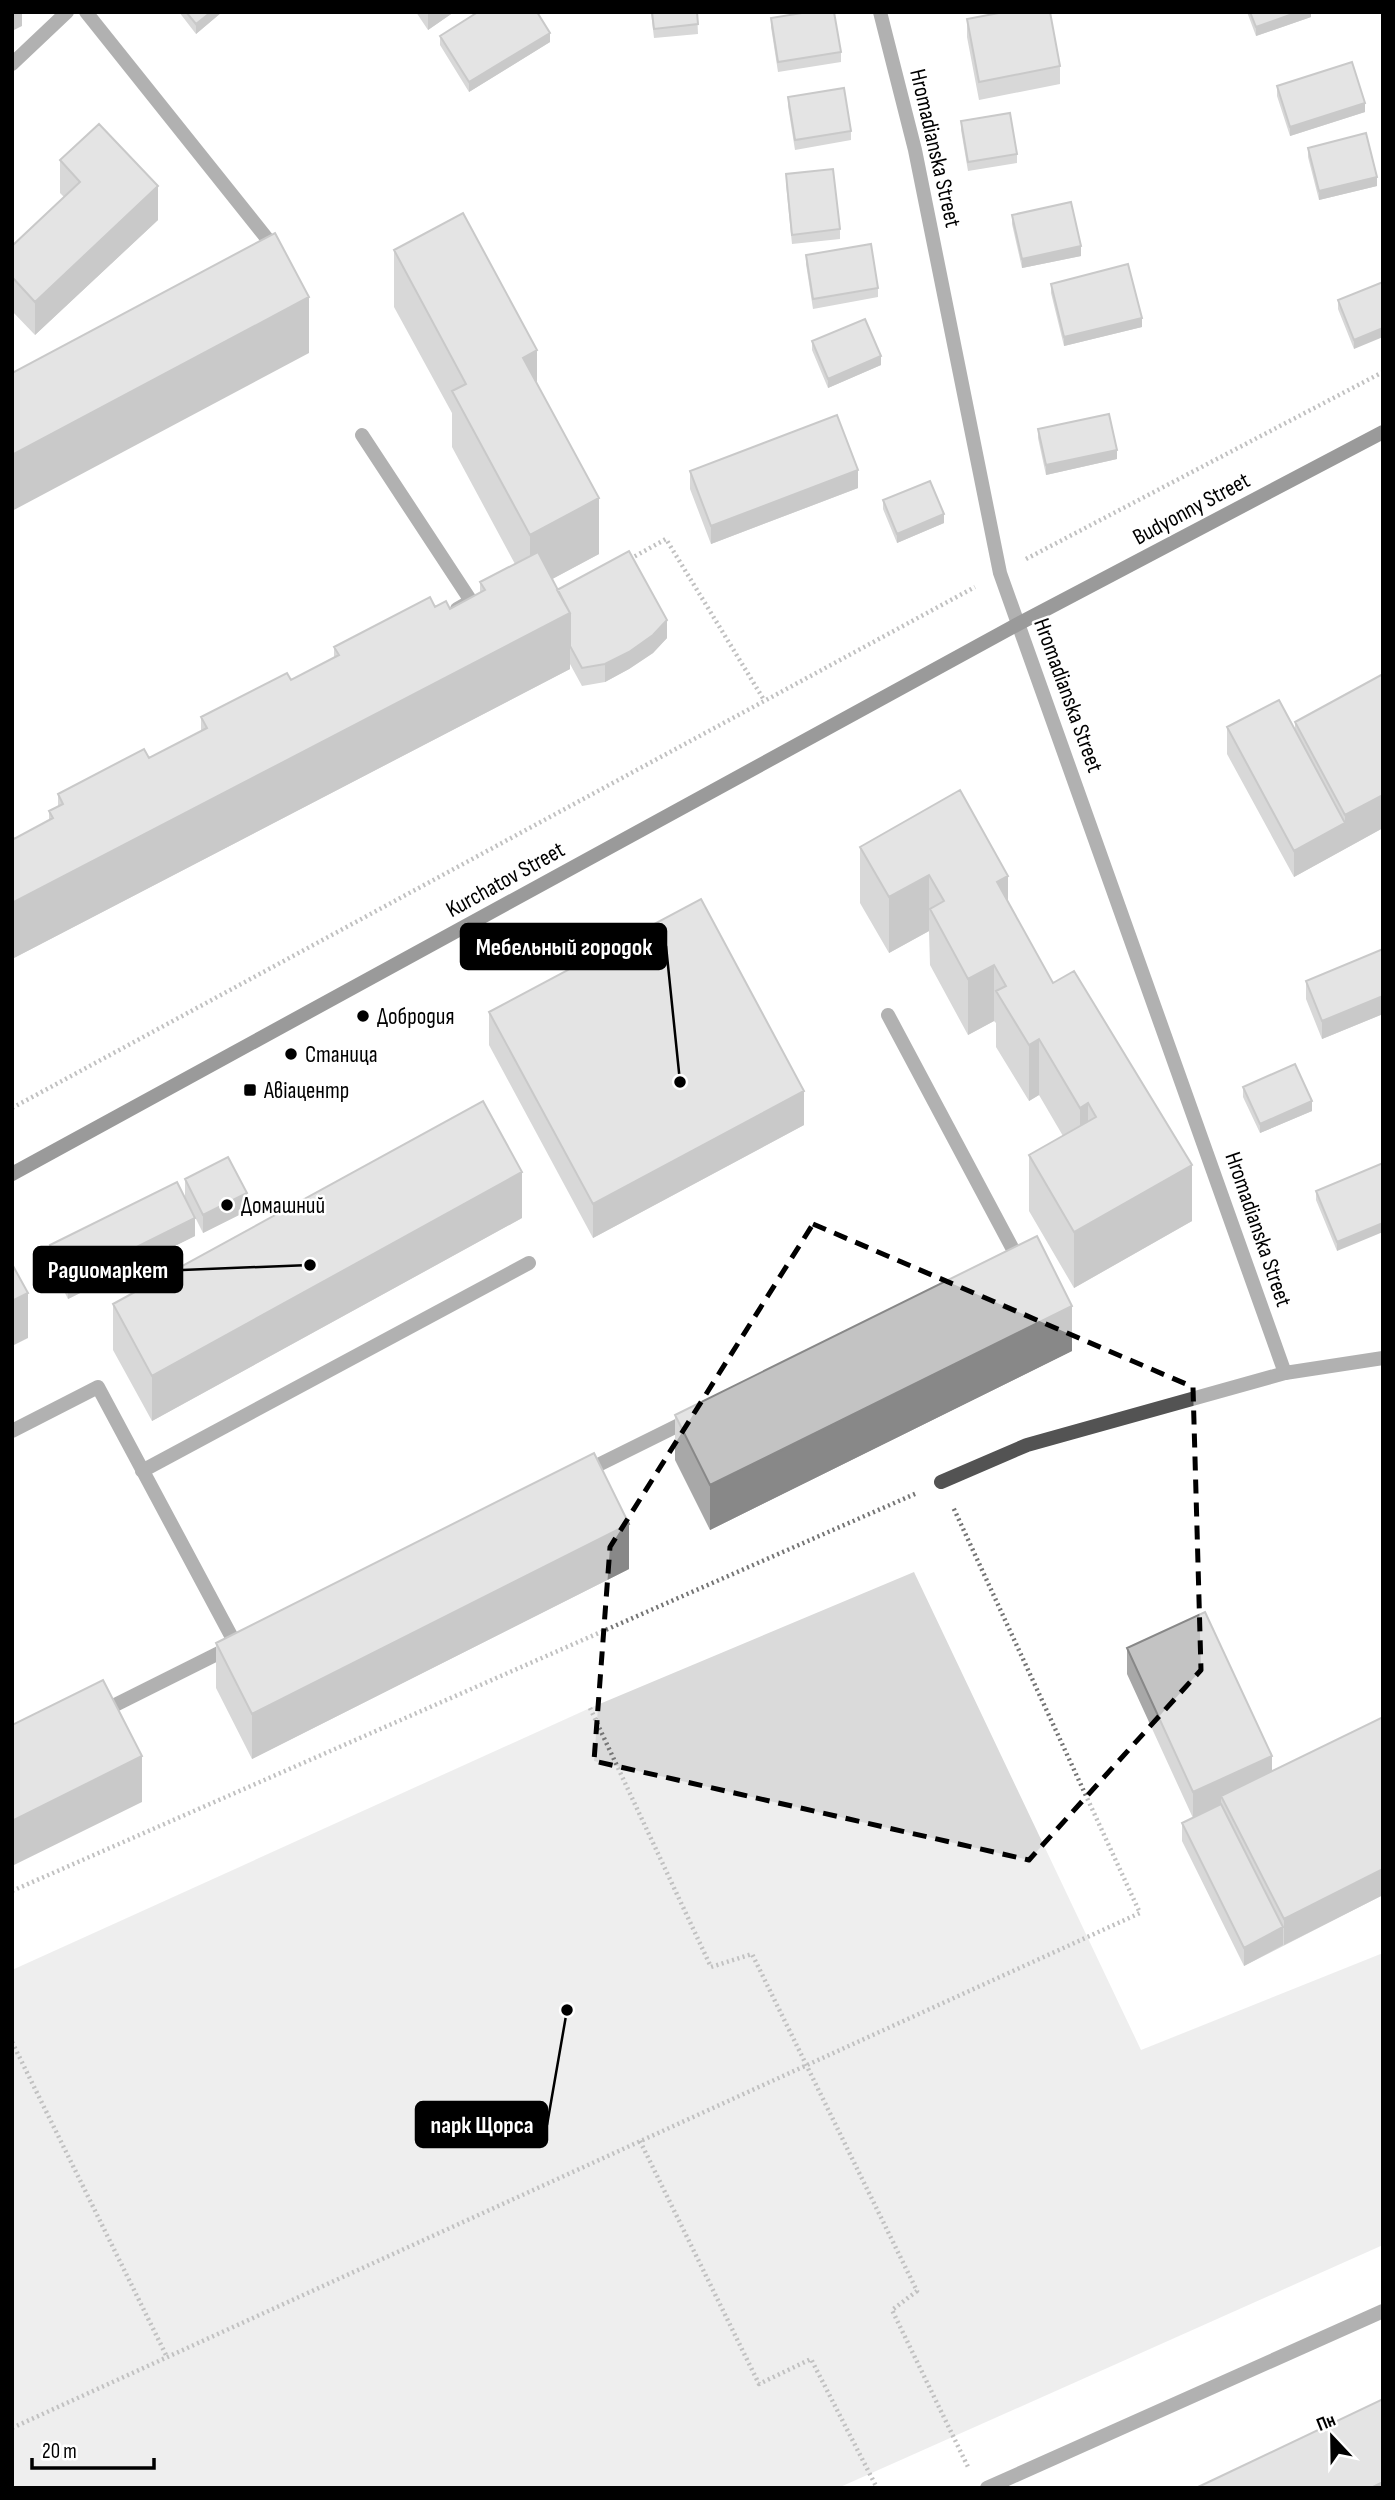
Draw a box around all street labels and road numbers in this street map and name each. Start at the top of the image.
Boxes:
street label: Hromadianska Street [903,66,967,230]
street label: Budyonny Street [1128,466,1255,551]
street label: Hromadianska Street [1027,615,1109,776]
street label: Kurchatov Street [441,836,570,924]
street label: Hromadianska Street [1218,1148,1298,1310]

